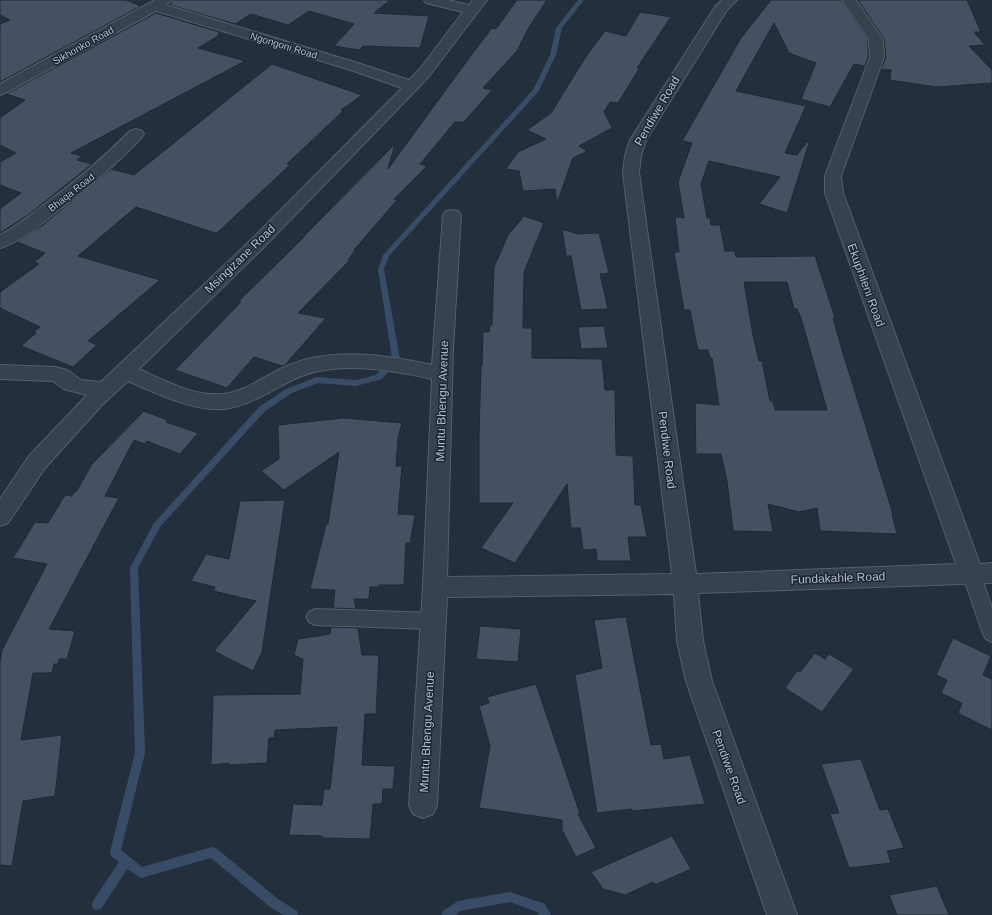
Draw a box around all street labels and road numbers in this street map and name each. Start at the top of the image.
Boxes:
street label: Sikhonko Road [51,24,116,67]
street label: Ngongoni Road [249,30,319,61]
street label: Pendiwe Road [631,74,683,148]
street label: Bhaqa Road [46,171,97,214]
street label: Msingizane Road [202,222,278,296]
street label: Ekuphileni Road [844,242,888,328]
street label: Muntu Bhengu Avenue [433,340,451,462]
street label: Pendiwe Road [655,410,679,490]
street label: Fundakahle Road [790,569,886,587]
street label: Muntu Bhengu Avenue [417,671,437,793]
street label: Pendiwe Road [709,728,749,806]

